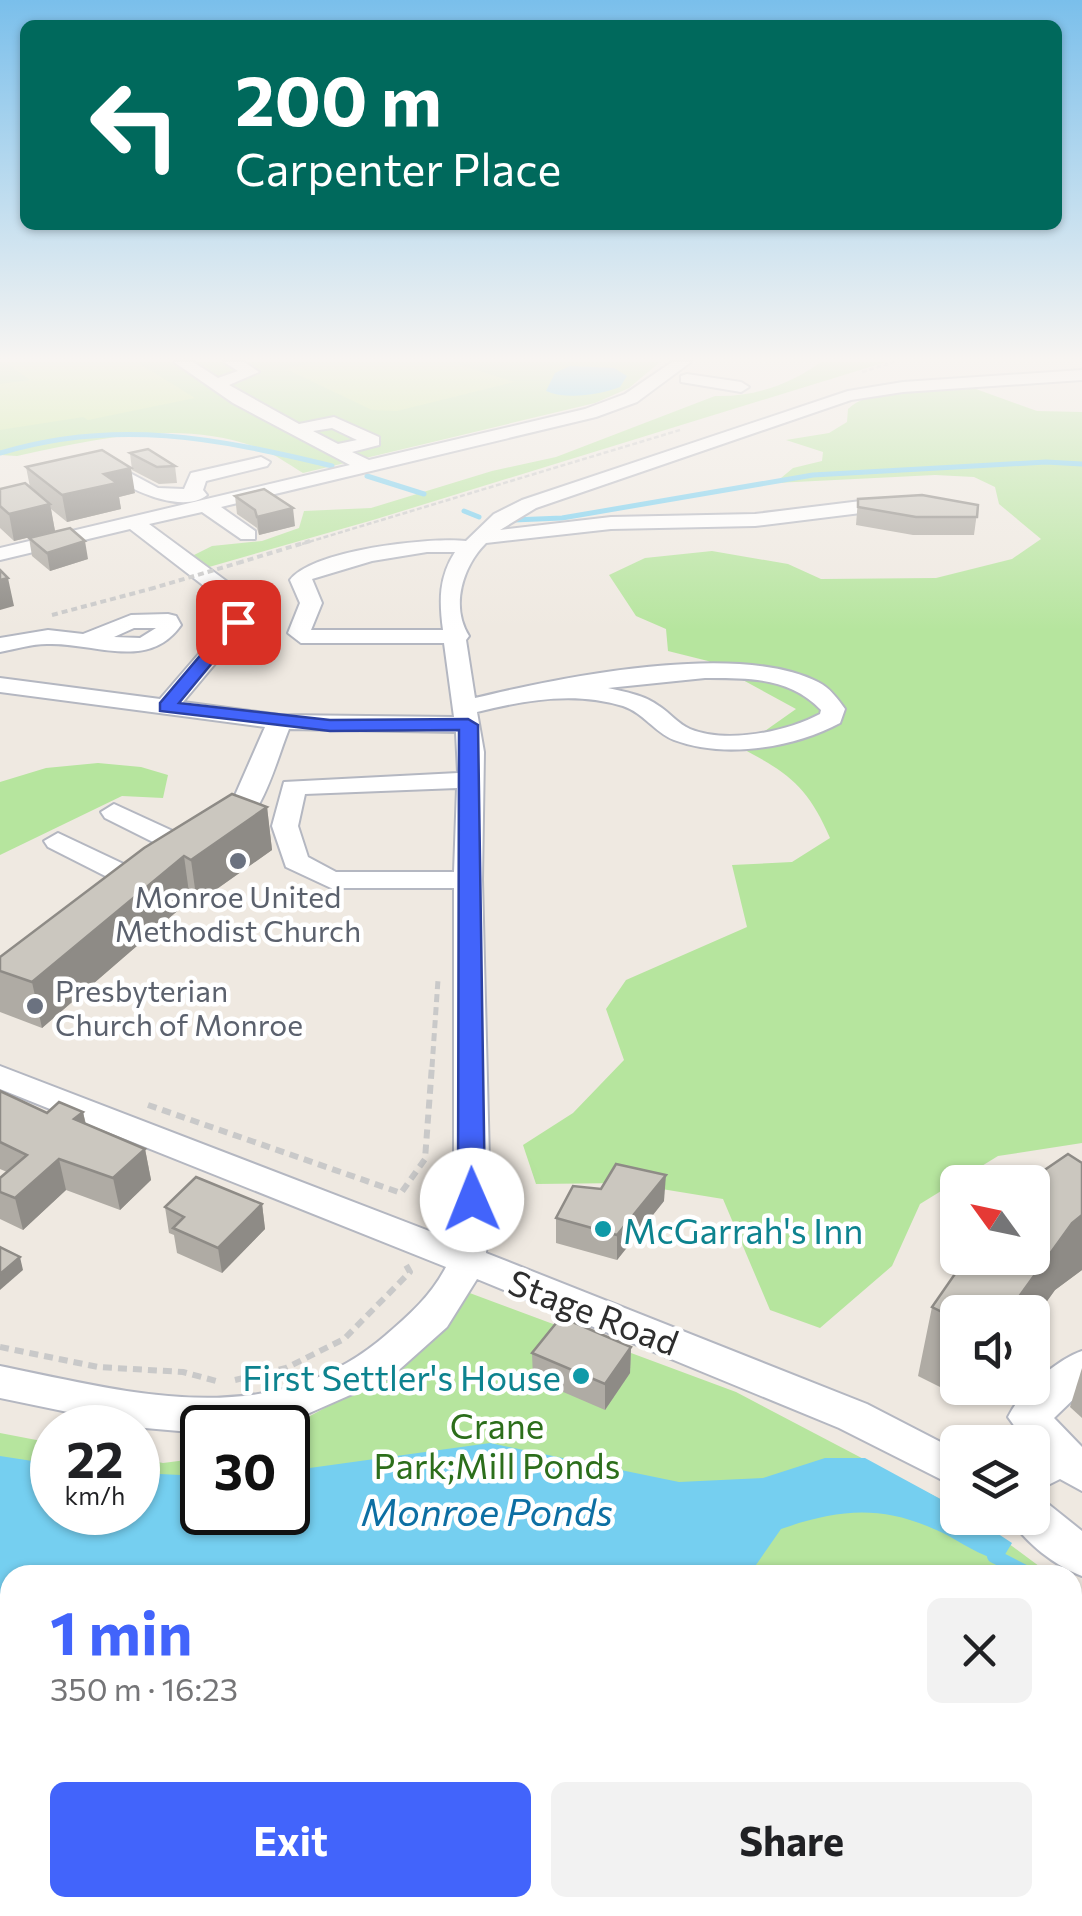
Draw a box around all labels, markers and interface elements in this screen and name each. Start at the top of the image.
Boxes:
text: 200 m [235,55,442,140]
icon: left [70,60,200,190]
text: Carpenter Place [235,140,561,195]
pin [196,580,281,665]
icon: arrive [211,595,266,650]
marker: Monroe United Methodist Church [227,850,249,872]
place label: Monroe United Methodist Church [115,877,361,948]
place label: Presbyterian Church of Monroe [55,971,303,1042]
marker: Presbyterian Church of Monroe [24,995,46,1017]
position arrow [420,1148,524,1252]
north arrow [940,1165,1050,1275]
map controls [940,1165,1050,1535]
place label: McGarrah's Inn [623,1208,863,1251]
marker: McGarrah's Inn [592,1218,614,1240]
street label: Stage Road [503,1259,685,1363]
button: sound [940,1295,1050,1405]
place label: First Settler's House [242,1355,561,1398]
marker: First Settler's House [570,1365,592,1387]
park label: Crane Park;Mill Ponds [374,1403,620,1486]
speed limit sign: 30 [180,1405,310,1535]
button: layers [940,1425,1050,1535]
text: 22 [67,1427,123,1488]
text: km/h [65,1480,125,1510]
water label: Monroe Ponds [361,1487,613,1534]
text: 1 min [50,1594,192,1667]
button: close [927,1598,1032,1703]
text: 350 m · 16:23 [50,1668,238,1708]
button: Exit [50,1782,531,1897]
button: Share [551,1782,1032,1897]

